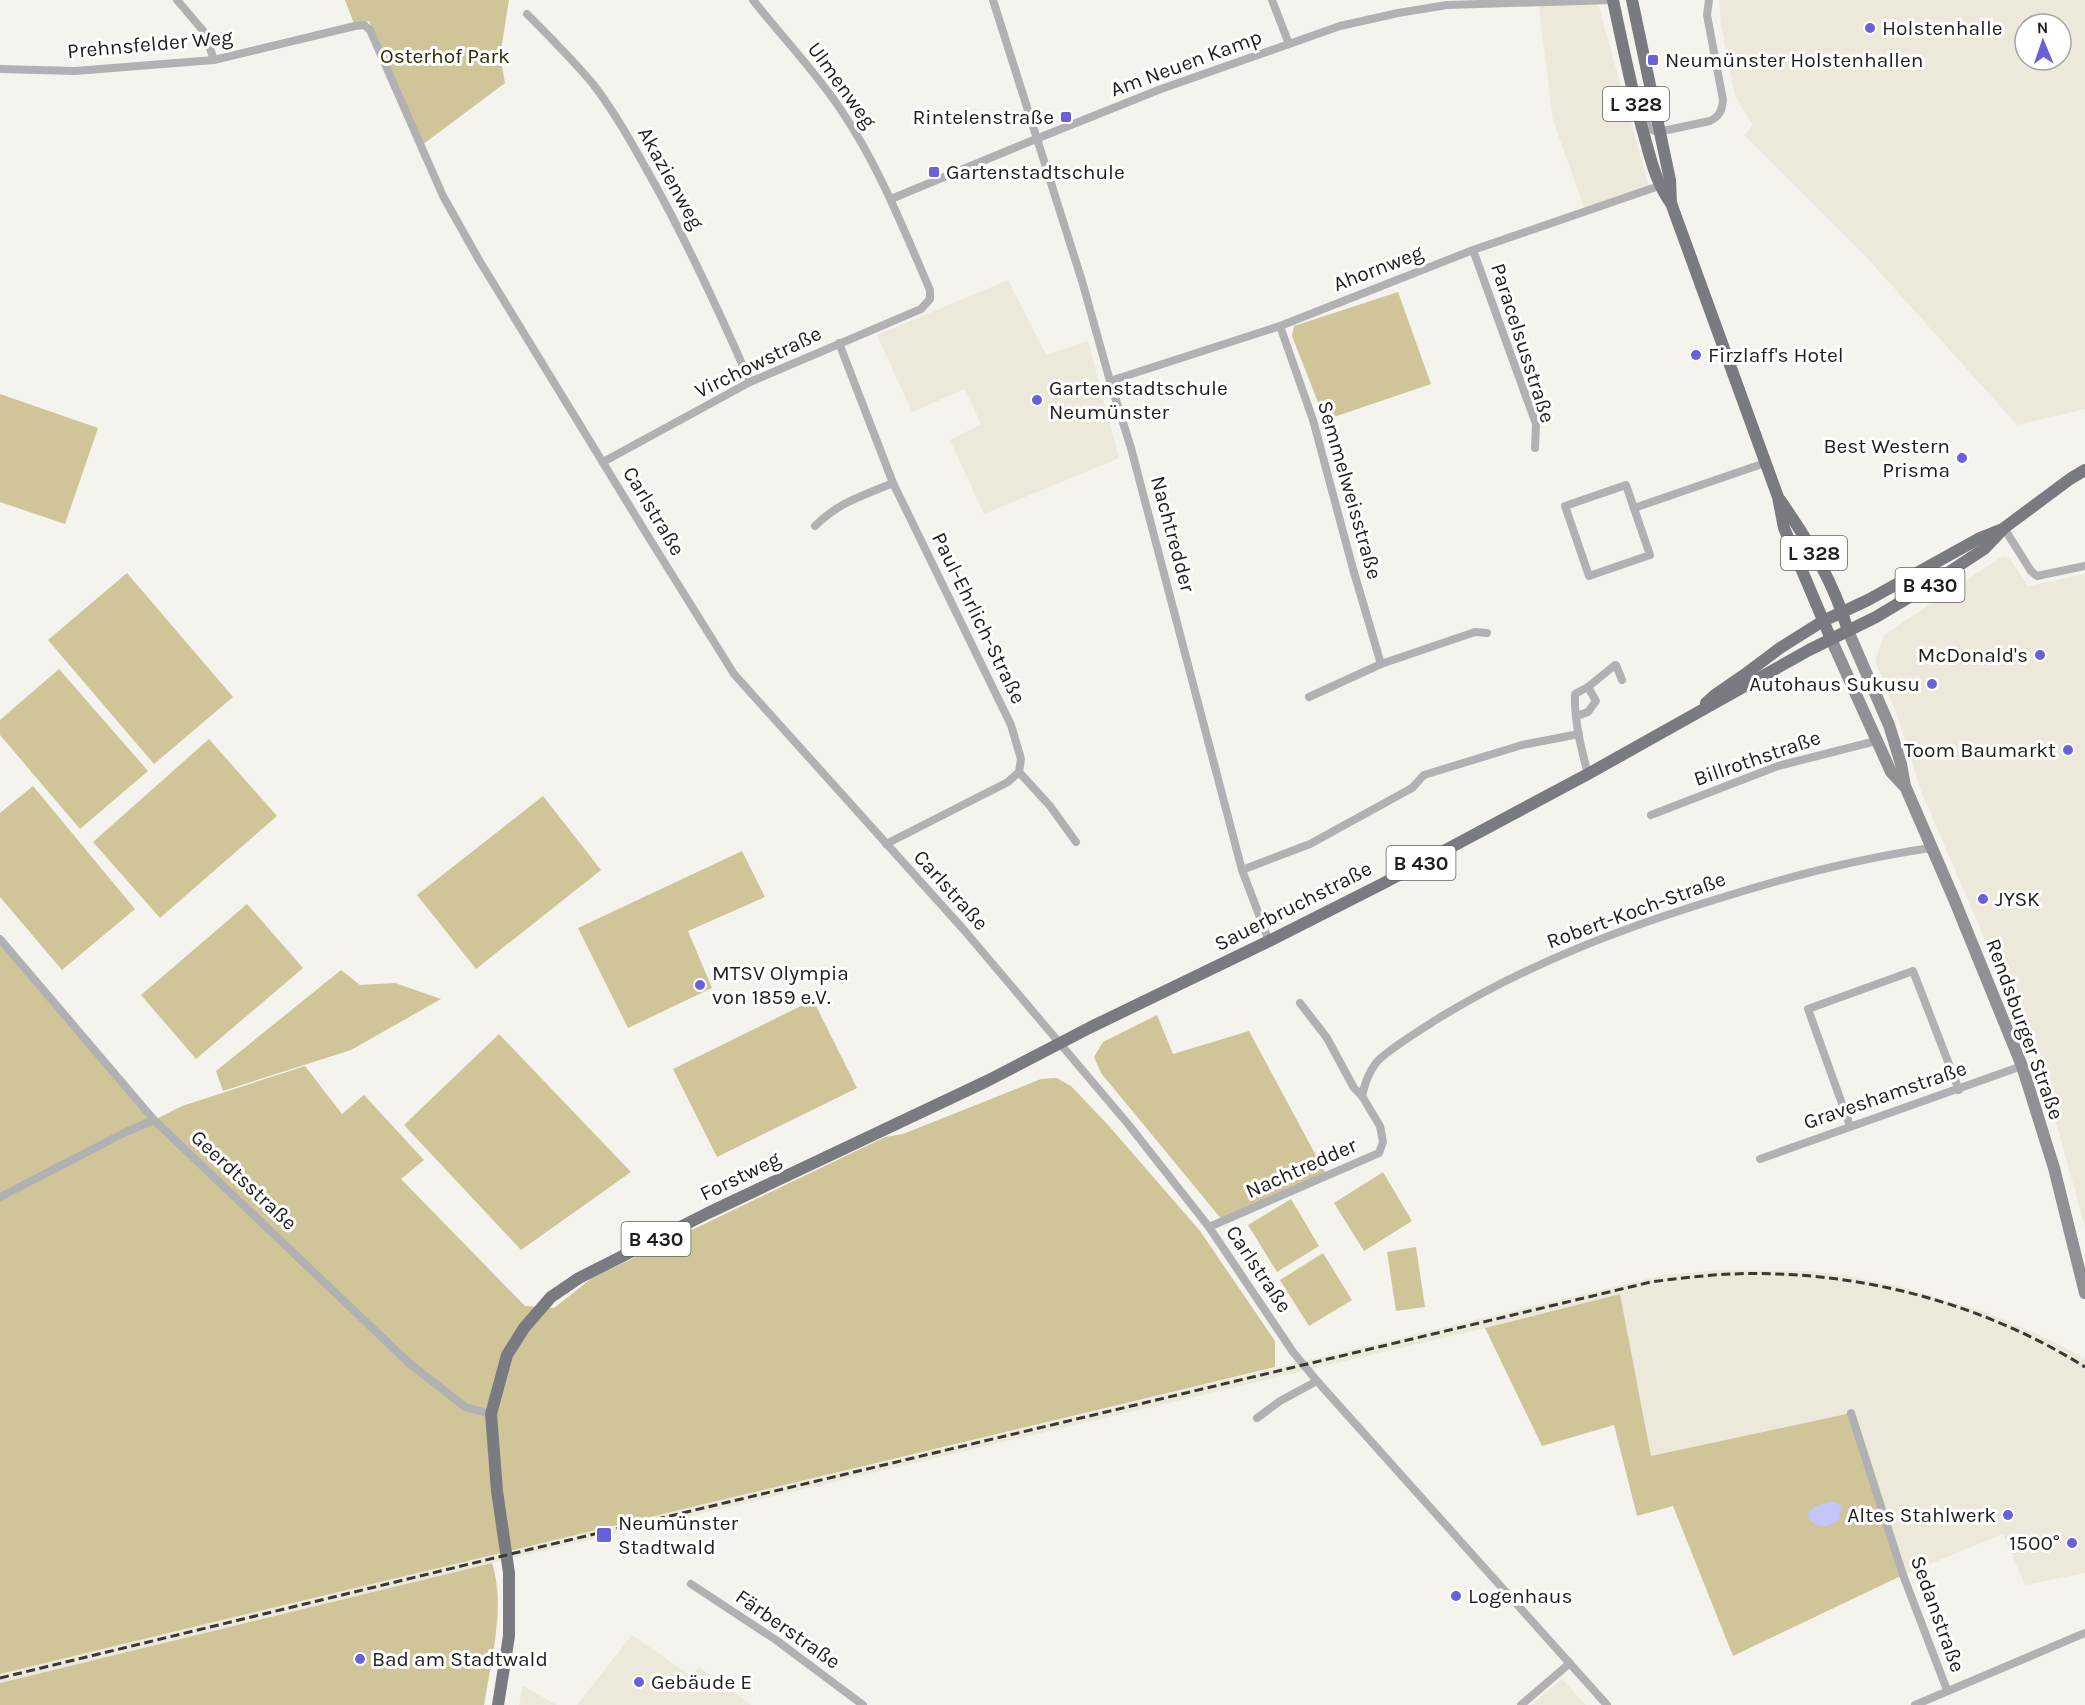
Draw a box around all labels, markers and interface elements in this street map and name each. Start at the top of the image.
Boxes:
north arrow [2013,12,2073,72]
place label: Holstenhalle [1882,16,2003,40]
text: N [2036,18,2049,37]
marker: Holstenhalle [1863,21,1877,35]
street label: Am Neuen Kamp [1107,24,1265,102]
street label: Prehnsfelder Weg [66,25,234,63]
street label: Ulmenweg [803,37,881,133]
park label: Osterhof Park [380,44,510,68]
place label: Neumünster Holstenhallen [1665,48,1923,72]
marker: Neumünster Holstenhallen [1646,53,1660,67]
road number: L 328 [1603,87,1669,121]
place label: Rintelenstraße [912,105,1054,129]
marker: Rintelenstraße [1059,110,1073,124]
street label: Akazienweg [633,123,709,233]
place label: Gartenstadtschule [946,160,1125,184]
marker: Gartenstadtschule [927,165,941,179]
street label: Ahornweg [1330,240,1426,296]
street label: Paracelsusstraße [1486,260,1560,426]
street label: Virchowstraße [691,321,825,403]
place label: Firzlaff's Hotel [1708,343,1844,367]
marker: Firzlaff's Hotel [1689,348,1703,362]
place label: Gartenstadtschule Neumünster [1049,376,1228,424]
marker: Gartenstadtschule Neumünster [1030,393,1044,407]
street label: Semmelweisstraße [1313,398,1387,582]
place label: Best Western Prisma [1823,434,1950,482]
marker: Best Western Prisma [1955,451,1969,465]
street label: Carlstraße [618,462,690,560]
street label: Nachtredder [1146,473,1200,595]
street label: Paul-Ehrlich-Straße [927,528,1031,708]
road number: L 328 [1781,536,1847,570]
road number: B 430 [1896,568,1964,602]
place label: McDonald's [1918,643,2028,667]
marker: McDonald's [2033,648,2047,662]
place label: Autohaus Sukusu [1749,672,1920,696]
marker: Autohaus Sukusu [1925,677,1939,691]
street label: Billrothstraße [1690,725,1824,791]
place label: Toom Baumarkt [1904,738,2056,762]
marker: Toom Baumarkt [2061,743,2075,757]
street label: Carlstraße [909,845,993,935]
road number: B 430 [1386,846,1456,880]
street label: Sauerbruchstraße [1210,856,1376,956]
street label: Robert-Koch-Straße [1543,866,1729,954]
place label: JYSK [1995,887,2040,911]
marker: JYSK [1976,892,1990,906]
street label: Rendsburger Straße [1981,935,2069,1123]
place label: MTSV Olympia von 1859 e.V. [712,961,849,1009]
marker: MTSV Olympia von 1859 e.V. [693,978,707,992]
street label: Graveshamstraße [1800,1056,1970,1134]
street label: Geerdtsstraße [186,1125,302,1235]
street label: Nachtredder [1242,1133,1361,1203]
street label: Forstweg [696,1146,784,1206]
street label: Carlstraße [1221,1221,1297,1317]
road number: B 430 [622,1222,690,1256]
place label: Altes Stahlwerk [1847,1503,1996,1527]
marker: Altes Stahlwerk [2001,1508,2015,1522]
place label: Neumünster Stadtwald [618,1511,739,1559]
marker: Neumünster Stadtwald [595,1526,613,1544]
place label: 1500° [2009,1531,2060,1555]
marker: 1500° [2065,1536,2079,1550]
street label: Sedanstraße [1906,1553,1970,1675]
street label: Färberstraße [731,1584,845,1674]
place label: Logenhaus [1468,1584,1573,1608]
marker: Logenhaus [1449,1589,1463,1603]
place label: Bad am Stadtwald [372,1647,548,1671]
marker: Bad am Stadtwald [353,1652,367,1666]
place label: Gebäude E [651,1670,752,1694]
marker: Gebäude E [632,1675,646,1689]

